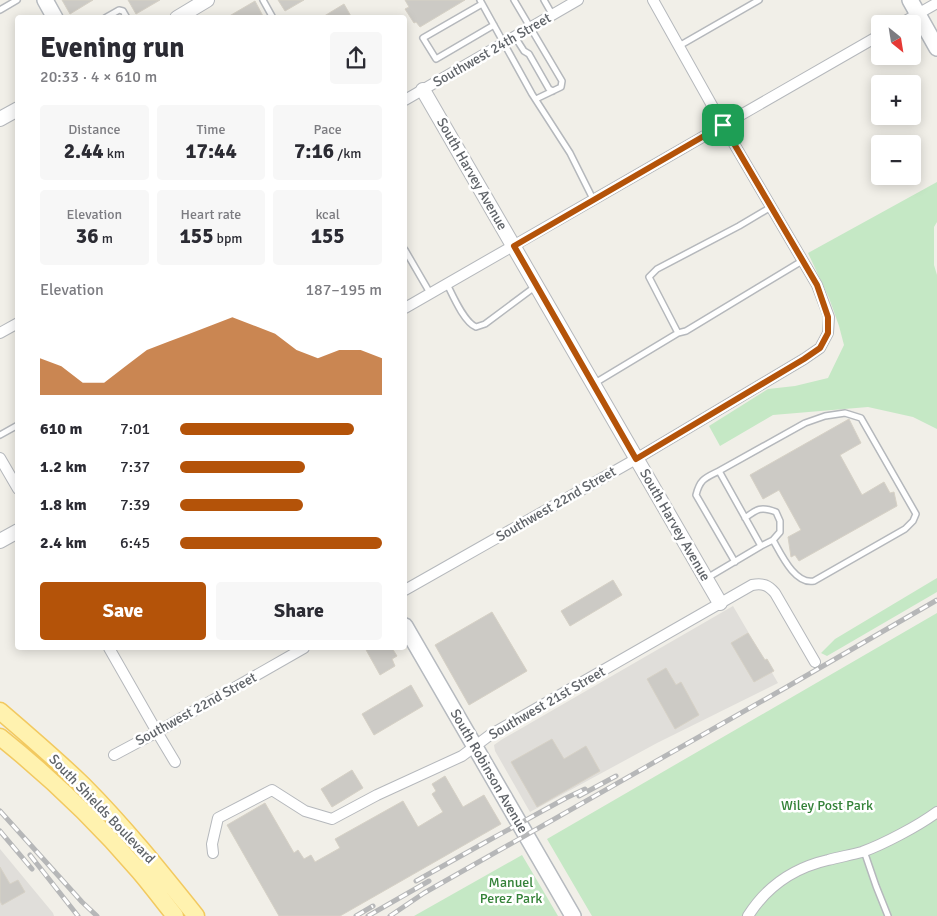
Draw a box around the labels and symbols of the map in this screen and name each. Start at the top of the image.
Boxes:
street label: Southwest 24th Street [430,9,554,91]
north arrow [871,15,921,65]
pin [702,104,744,146]
street label: South Harvey Avenue [433,115,511,233]
street label: Southwest 22nd Street [493,463,619,545]
street label: South Harvey Avenue [636,466,714,584]
street label: Southwest 21st Street [486,663,608,743]
street label: Southwest 22nd Street [132,669,260,749]
street label: South Robinson Avenue [446,706,532,836]
street label: South Shields Boulevard [45,751,159,867]
park label: Wiley Post Park [781,797,873,814]
park label: Manuel Perez Park [480,874,542,907]

